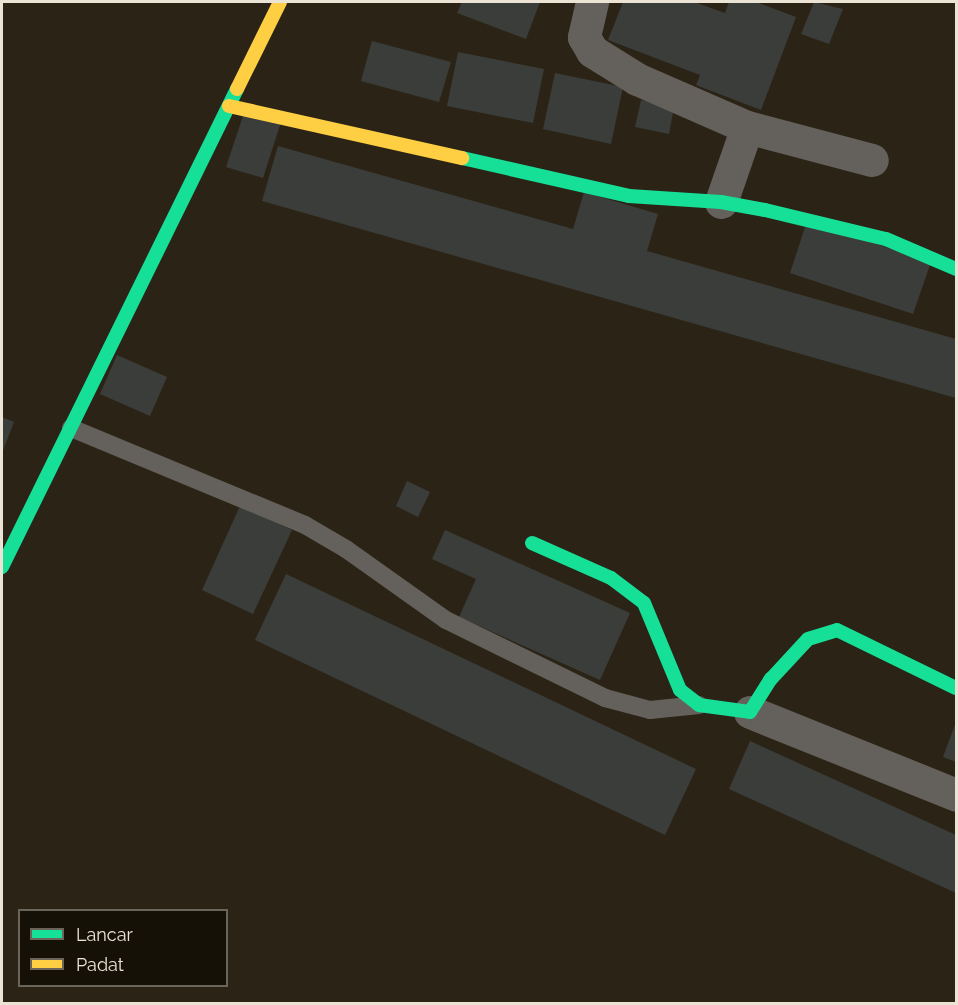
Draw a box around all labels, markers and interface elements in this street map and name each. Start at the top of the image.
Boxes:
legend [18,909,228,987]
text: Lancar [76,924,133,945]
text: Padat [76,954,124,975]

